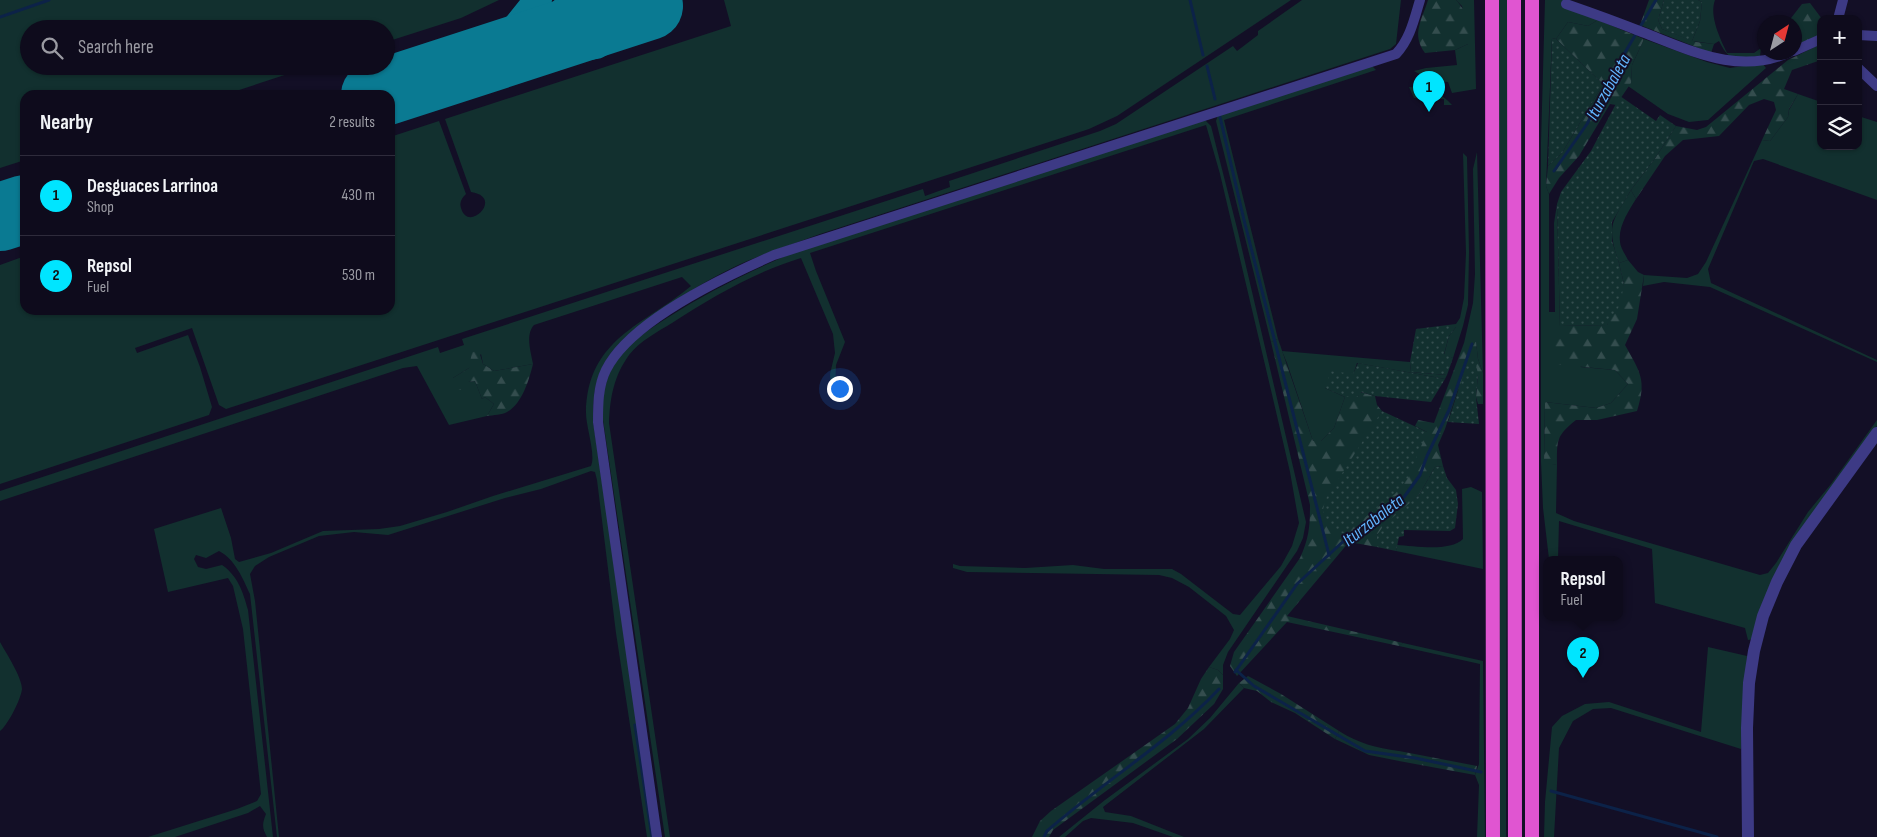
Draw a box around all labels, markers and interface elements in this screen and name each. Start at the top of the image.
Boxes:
north arrow [1757,15,1802,60]
map controls [1817,15,1862,150]
button: + [1817,15,1862,60]
search box [20,20,395,75]
icon: search [38,34,66,62]
text: Search here [78,36,154,59]
water label: Iturzabaleta [1582,50,1635,124]
button: − [1817,60,1862,105]
pin: 1 [1413,71,1445,112]
button: layers [1817,105,1862,150]
text: Nearby [40,110,93,135]
text: 2 results [329,113,375,132]
text: Desguaces Larrinoa [87,175,218,198]
text: 1 [53,186,59,205]
text: 430 m [342,186,375,205]
text: Shop [87,198,114,217]
text: Repsol [87,255,132,278]
text: 2 [52,266,60,285]
text: 530 m [342,266,375,285]
text: Fuel [87,278,109,297]
your location [827,376,853,402]
water label: Iturzabaleta [1338,489,1409,551]
popup [1543,556,1623,621]
text: Repsol [1561,568,1605,591]
text: Fuel [1561,591,1583,610]
pin: 2 [1567,637,1599,678]

